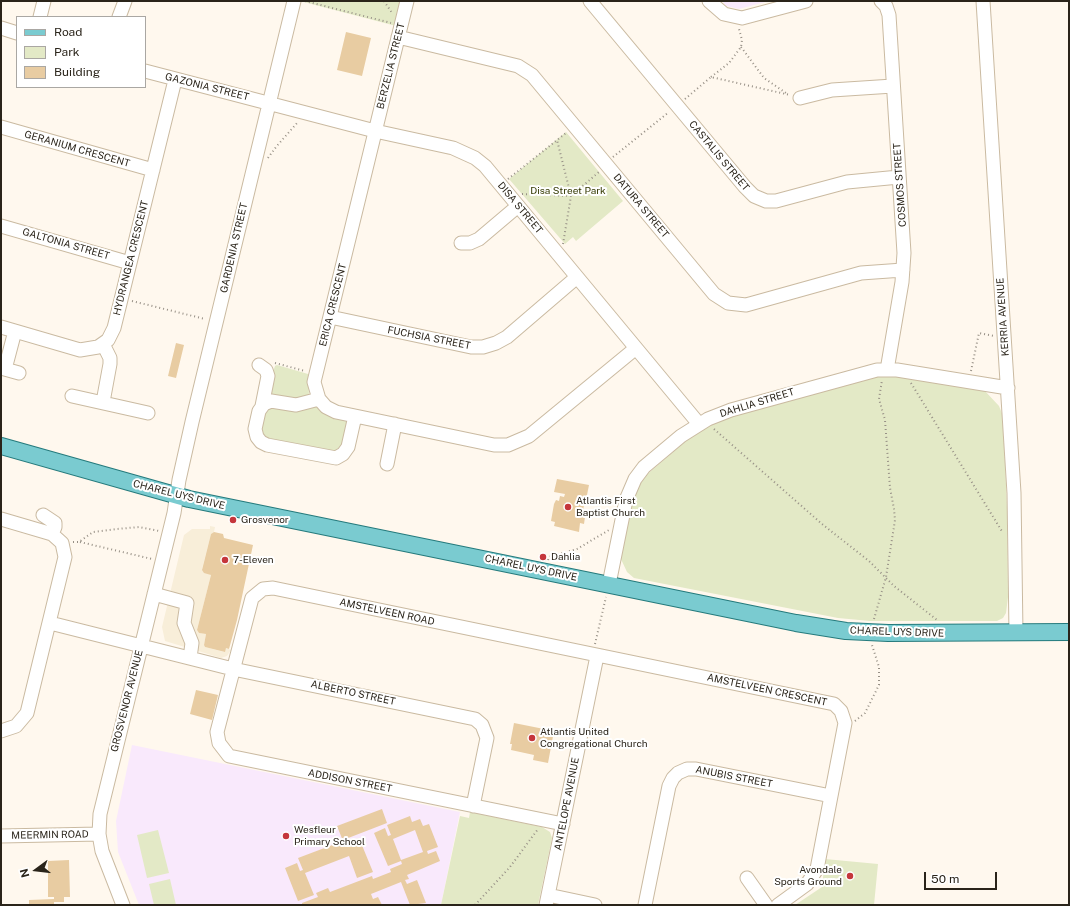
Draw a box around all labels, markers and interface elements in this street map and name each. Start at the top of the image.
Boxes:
legend [16,16,146,88]
street label: BERZELIA STREET [374,22,408,110]
text: Road [54,25,82,39]
text: Park [54,45,80,59]
text: Building [54,65,100,79]
street label: GAZONIA STREET [164,71,250,103]
street label: CASTALIS STREET [686,118,752,194]
street label: GERANIUM CRESCENT [23,128,131,170]
street label: COSMOS STREET [891,143,909,227]
street label: DATURA STREET [611,172,671,240]
street label: DISA STREET [495,180,545,236]
park label: Disa Street Park [530,185,606,197]
street label: HYDRANGEA CRESCENT [111,199,151,317]
street label: GARDENIA STREET [218,202,250,294]
street label: GALTONIA STREET [21,226,111,262]
street label: ERICA CRESCENT [317,262,349,348]
street label: KERRIA AVENUE [994,277,1012,357]
street label: FUCHSIA STREET [386,324,472,352]
street label: DAHLIA STREET [718,386,796,420]
street label: CHAREL UYS DRIVE [132,478,226,512]
place label: Atlantis First Baptist Church [576,495,645,518]
marker: Atlantis First Baptist Church [563,502,573,512]
place label: Grosvenor [241,514,289,526]
marker: Grosvenor [228,515,238,525]
place label: Dahlia [551,551,580,563]
street label: CHAREL UYS DRIVE [484,552,578,584]
marker: Dahlia [538,552,548,562]
place label: 7-Eleven [233,554,274,566]
marker: 7-Eleven [220,555,230,565]
street label: AMSTELVEEN ROAD [338,596,436,628]
street label: CHAREL UYS DRIVE [850,624,944,640]
street label: GROSVENOR AVENUE [109,649,145,753]
street label: AMSTELVEEN CRESCENT [706,671,828,709]
street label: ALBERTO STREET [310,678,396,708]
place label: Atlantis United Congregational Church [540,726,648,750]
marker: Atlantis United Congregational Church [527,733,537,743]
street label: ANTELOPE AVENUE [552,757,582,851]
street label: ANUBIS STREET [695,764,773,790]
street label: ADDISON STREET [307,767,393,795]
place label: Wesfleur Primary School [294,824,365,848]
street label: MEERMIN ROAD [11,828,89,842]
marker: Wesfleur Primary School [281,831,291,841]
north arrow [16,850,56,890]
place label: Avondale Sports Ground [774,864,842,888]
scale bar [926,864,999,890]
text: N [18,867,31,879]
marker: Avondale Sports Ground [845,871,855,881]
text: 50 m [931,872,959,886]

